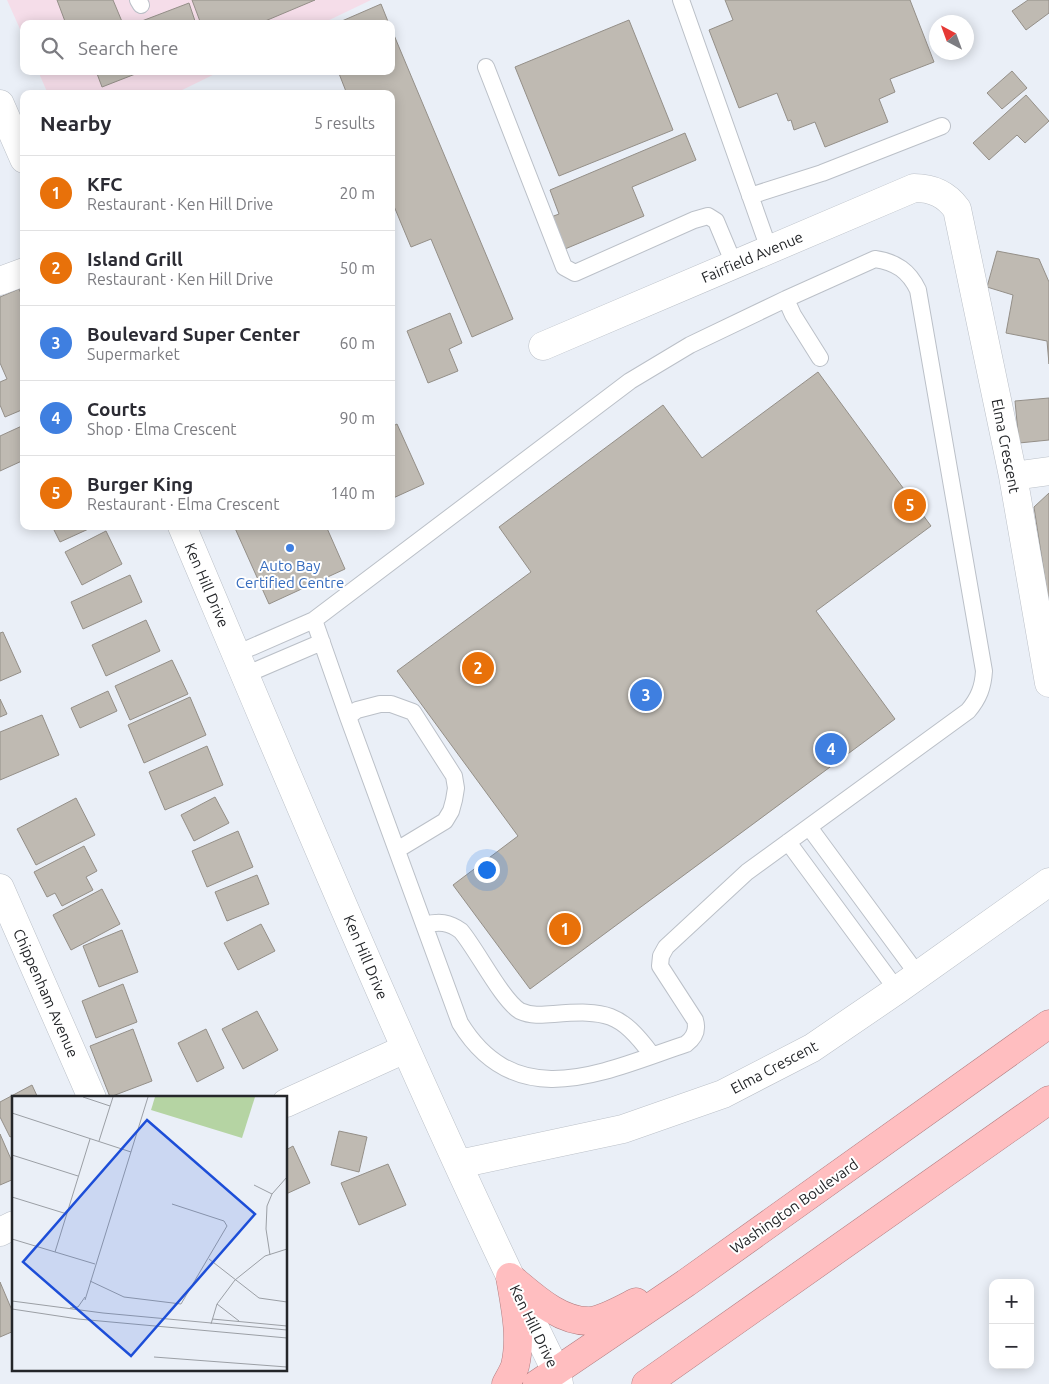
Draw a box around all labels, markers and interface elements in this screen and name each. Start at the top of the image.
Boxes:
north arrow [929,15,974,60]
search box [20,20,395,75]
icon: search [38,34,66,62]
text: Search here [78,37,178,59]
text: Nearby [40,111,111,135]
text: 5 results [314,114,375,132]
text: KFC [87,173,122,195]
text: 1 [51,184,61,202]
text: 20 m [339,184,375,202]
text: Restaurant · Ken Hill Drive [87,195,273,213]
street label: Fairfield Avenue [699,228,805,286]
text: Island Grill [87,248,183,270]
text: 2 [51,259,61,277]
text: 50 m [339,259,375,277]
text: Restaurant · Ken Hill Drive [87,270,273,288]
text: Boulevard Super Center [87,323,300,345]
text: 3 [51,334,61,352]
text: 60 m [339,334,375,352]
text: Supermarket [87,345,180,363]
street label: Elma Crescent [989,397,1023,495]
text: Courts [87,398,147,420]
text: 4 [51,409,61,427]
text: 90 m [339,409,375,427]
text: Shop · Elma Crescent [87,420,237,438]
text: Burger King [87,473,193,495]
text: 5 [51,484,61,502]
text: 140 m [330,484,375,502]
pin: 5 [894,486,926,524]
text: Restaurant · Elma Crescent [87,495,279,513]
street label: Ken Hill Drive [182,540,232,630]
marker: Auto Bay Certified Centre [284,542,296,554]
place label: Auto Bay Certified Centre [236,557,344,591]
pin: 2 [462,649,494,687]
pin: 3 [630,676,662,714]
pin: 4 [815,730,847,768]
your location [474,857,500,883]
pin: 1 [549,910,581,948]
street label: Ken Hill Drive [341,912,391,1002]
street label: Chippenham Avenue [10,926,82,1060]
street label: Elma Crescent [728,1037,820,1097]
inset map [12,1096,288,1372]
street label: Washington Boulevard [727,1155,861,1257]
map controls [989,1279,1034,1369]
button: + [989,1279,1034,1324]
street label: Ken Hill Drive [507,1282,561,1370]
button: − [989,1324,1034,1369]

